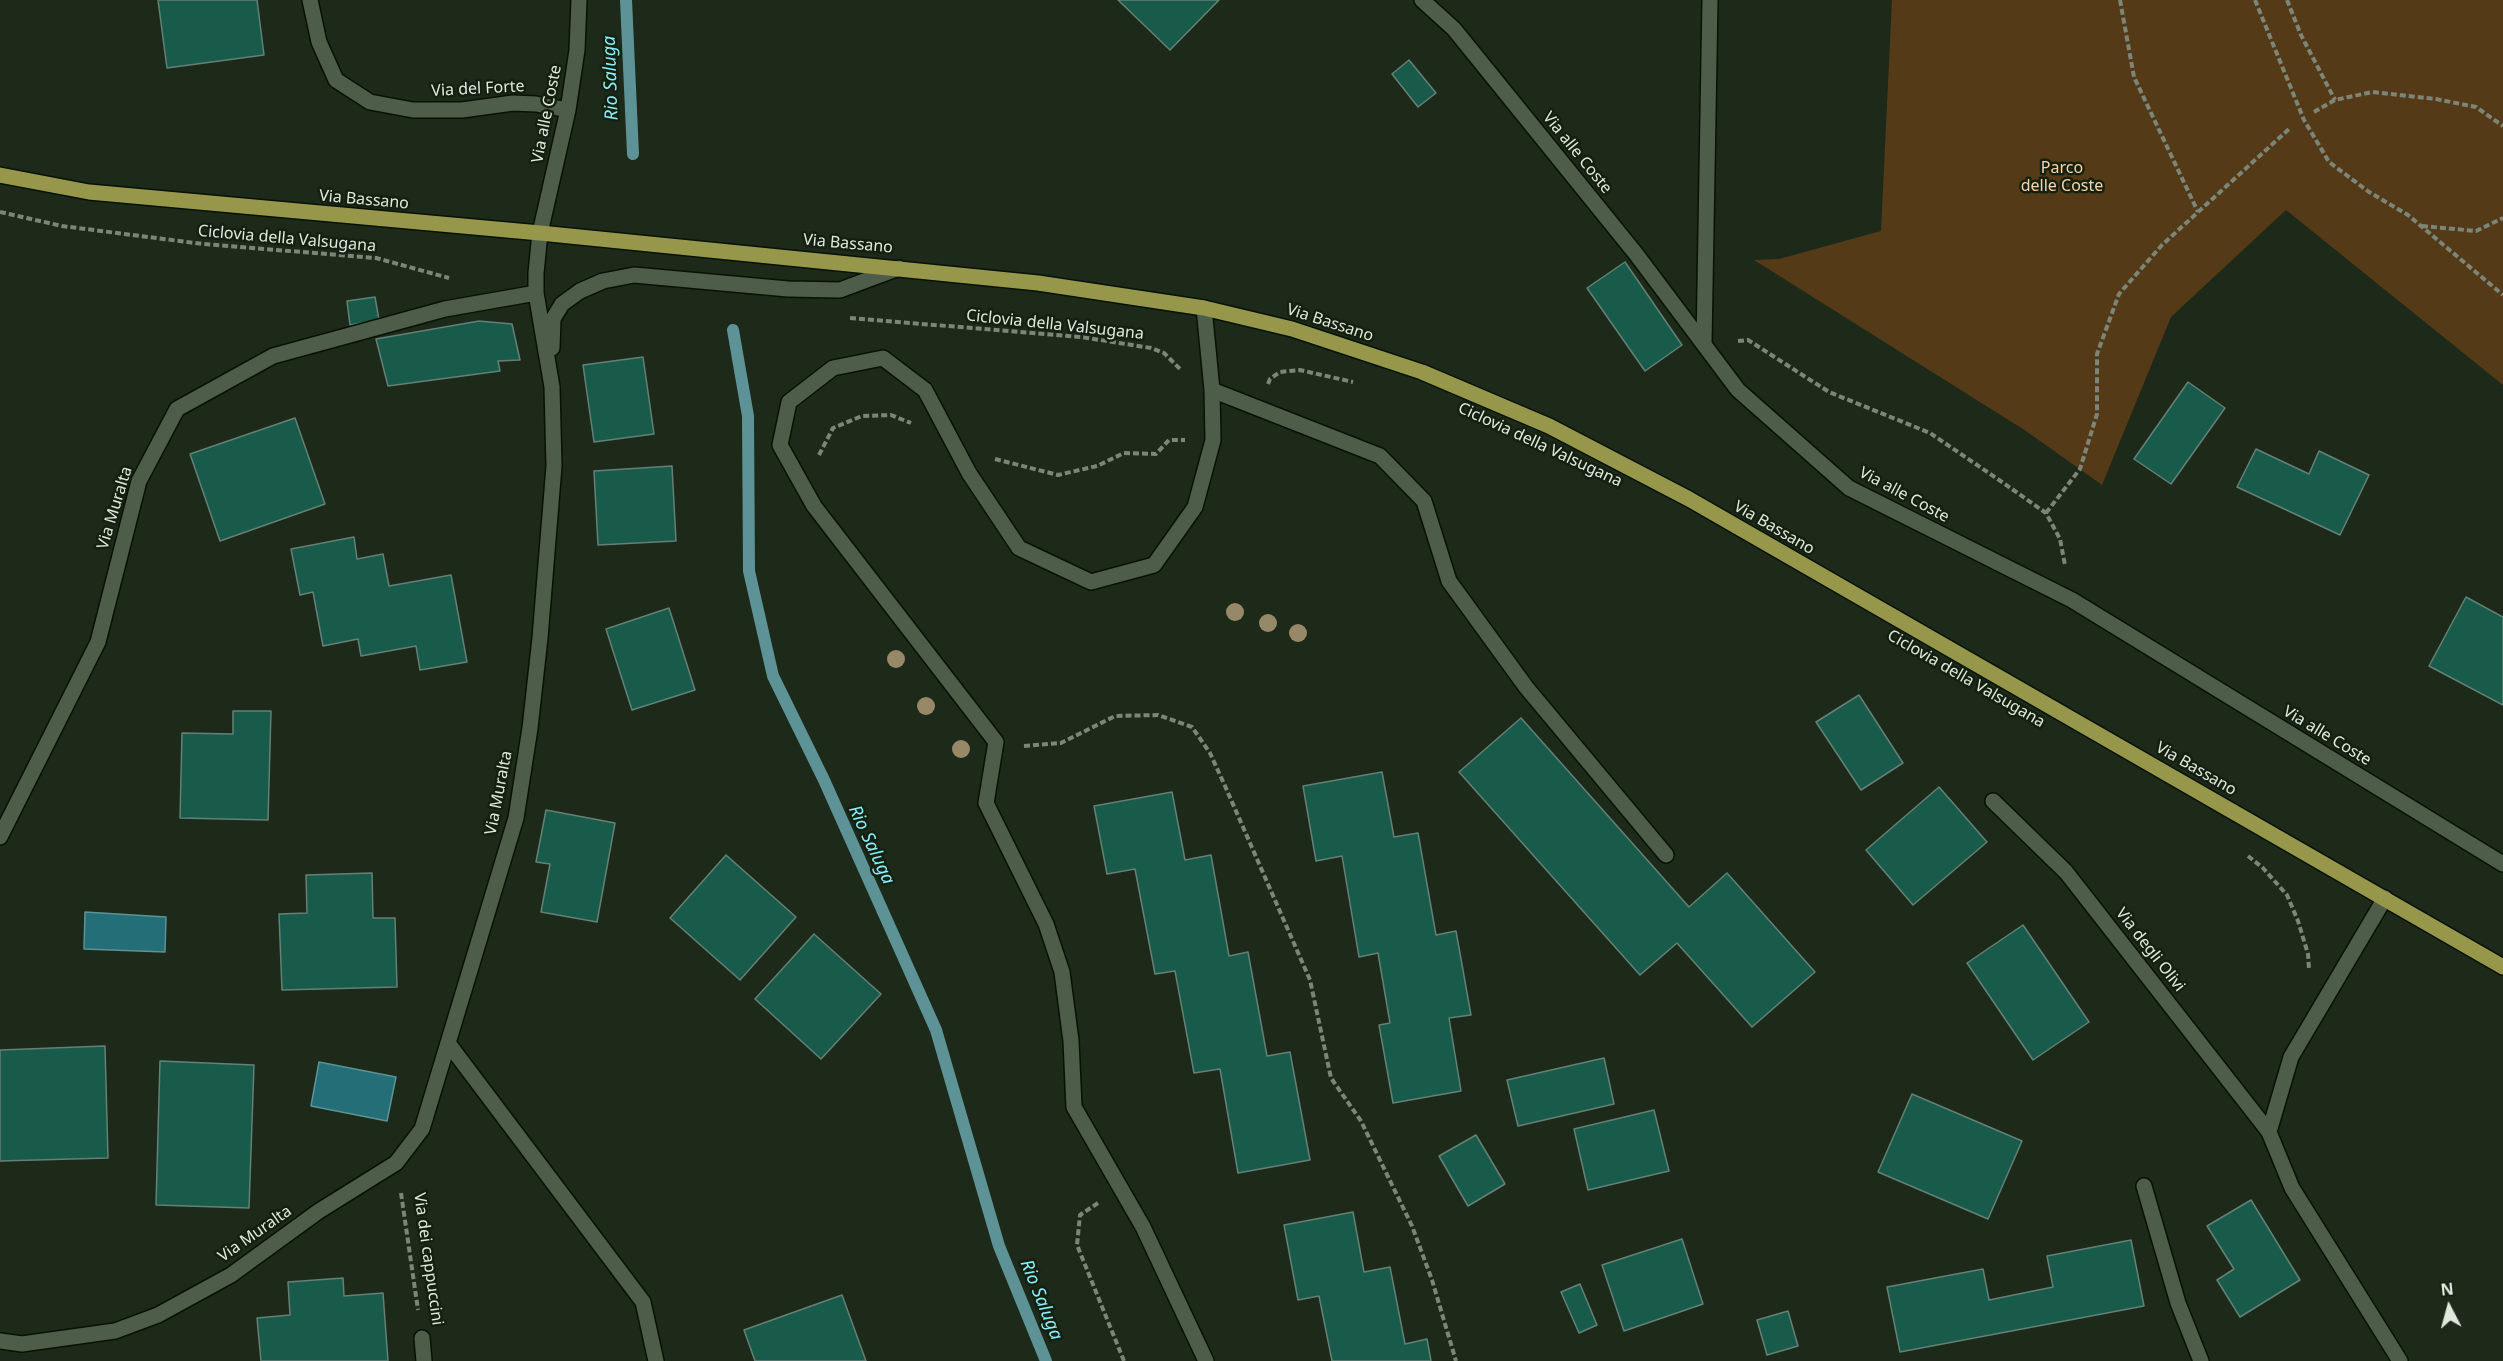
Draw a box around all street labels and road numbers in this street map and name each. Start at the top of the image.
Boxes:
street label: Via alle Coste [528,63,566,165]
street label: Via del Forte [431,77,525,101]
street label: Via alle Coste [1538,108,1616,198]
street label: Via Bassano [318,187,410,213]
street label: Ciclovia della Valsugana [197,222,377,256]
street label: Via Bassano [802,231,894,257]
street label: Via Bassano [1284,300,1376,346]
street label: Ciclovia della Valsugana [965,306,1145,344]
street label: Ciclovia della Valsugana [1455,399,1625,491]
street label: Via alle Coste [1856,463,1952,527]
street label: Via Muralta [93,464,137,552]
street label: Via Bassano [1730,497,1818,559]
street label: Ciclovia della Valsugana [1884,626,2048,732]
street label: Via alle Coste [2279,702,2375,770]
street label: Via Bassano [2152,738,2240,800]
street label: Via Muralta [481,749,517,837]
street label: Via degli Olivi [2111,904,2189,996]
street label: Via dei cappuccini [409,1191,447,1327]
street label: Via Muralta [215,1202,295,1266]

